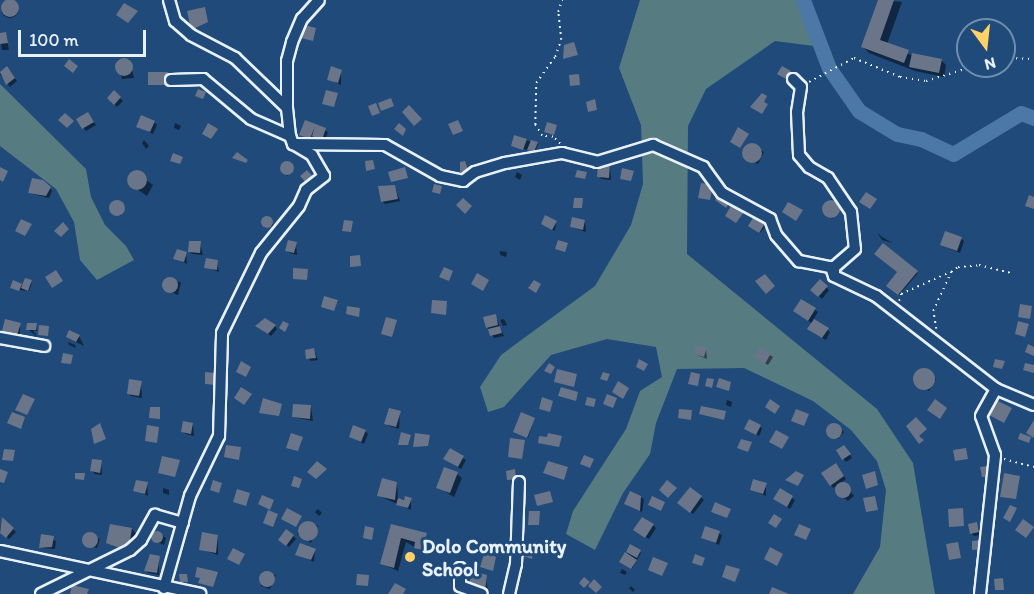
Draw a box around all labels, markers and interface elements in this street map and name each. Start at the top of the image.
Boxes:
scale bar [21,18,148,56]
north arrow [956,18,1016,78]
text: 100 m [29,29,79,51]
text: N [983,53,998,75]
place label: Dolo Community School [422,534,566,581]
marker: Dolo Community School [403,550,417,564]

